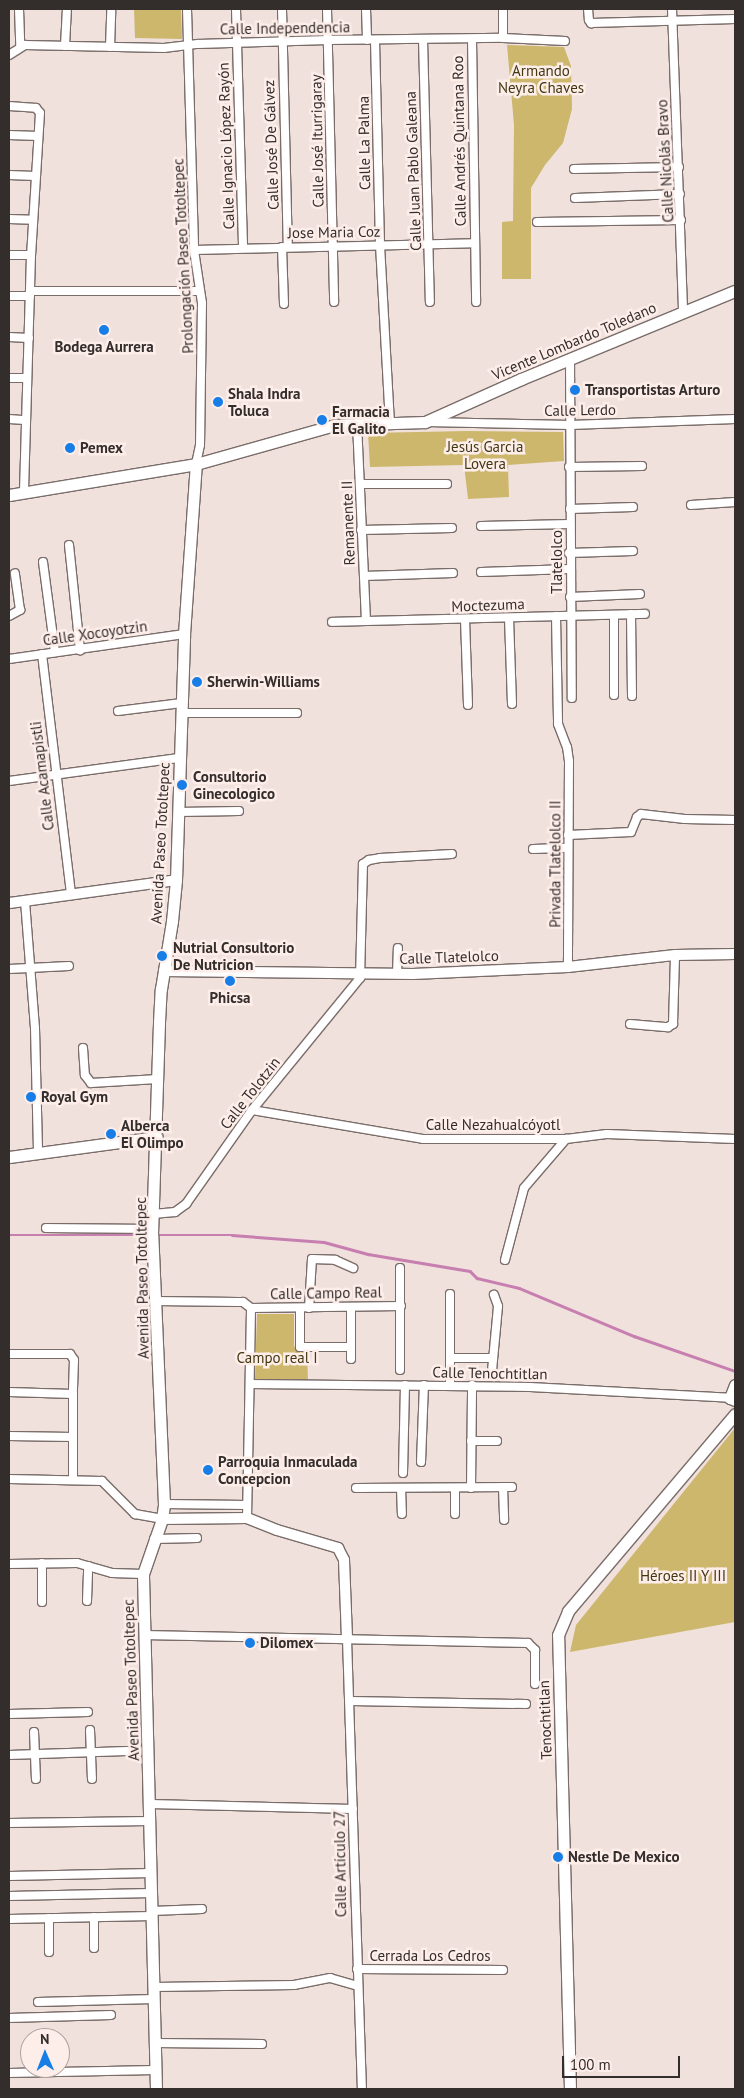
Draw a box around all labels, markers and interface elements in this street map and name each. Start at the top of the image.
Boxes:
street label: Calle Independencia [220,18,350,38]
street label: Calle Andrés Quintana Roo [449,55,469,227]
park label: Armando Neyra Chaves [498,61,584,96]
street label: Calle Ignacio López Rayón [214,62,238,230]
street label: Calle José Iturrigaray [307,74,327,208]
street label: Calle José De Gálvez [260,80,282,210]
street label: Calle Juan Pablo Galeana [401,91,425,251]
street label: Calle La Palma [354,96,374,190]
street label: Calle Nicolás Bravo [653,99,677,223]
street label: Prolongación Paseo Totoltepec [169,158,197,354]
street label: Jose Maria Coz [287,222,381,242]
street label: Vicente Lombardo Toledano [489,298,659,384]
marker: Bodega Aurrera [98,324,110,336]
place label: Bodega Aurrera [54,338,154,356]
place label: Transportistas Arturo [585,381,721,399]
place label: Shala Indra Toluca [228,384,300,419]
marker: Transportistas Arturo [569,384,581,396]
marker: Shala Indra Toluca [212,396,224,408]
street label: Calle Lerdo [544,400,616,420]
place label: Farmacia El Galito [332,402,390,437]
marker: Farmacia El Galito [316,414,328,426]
park label: Jesús Garcia Lovera [447,437,523,472]
place label: Pemex [80,439,123,457]
marker: Pemex [64,442,76,454]
street label: Remanente II [338,480,358,566]
street label: Tlatelolco [548,530,566,594]
street label: Moctezuma [451,595,525,615]
street label: Calle Xocoyotzin [41,617,149,649]
place label: Sherwin-Williams [207,673,320,691]
marker: Sherwin-Williams [191,676,203,688]
street label: Calle Acamapistli [26,720,58,832]
street label: Avenida Paseo Totoltepec [147,761,173,925]
place label: Consultorio Ginecologico [193,767,275,802]
marker: Consultorio Ginecologico [175,778,189,792]
street label: Privada Tlatelolco II [546,800,564,928]
place label: Nutrial Consultorio De Nutricion [173,938,295,973]
street label: Calle Tlatelolco [399,946,499,968]
marker: Nutrial Consultorio De Nutricion [155,949,169,963]
marker: Phicsa [224,975,236,987]
place label: Phicsa [209,989,251,1007]
street label: Calle Tolotzin [216,1053,284,1133]
place label: Royal Gym [41,1088,108,1106]
marker: Royal Gym [25,1091,37,1103]
place label: Alberca El Olimpo [121,1116,184,1151]
street label: Calle Nezahualcóyotl [426,1116,560,1134]
marker: Alberca El Olimpo [105,1128,117,1140]
street label: Avenida Paseo Totoltepec [132,1197,152,1359]
street label: Calle Campo Real [270,1283,382,1303]
park label: Campo real I [237,1349,317,1367]
street label: Calle Tenochtitlan [432,1363,548,1383]
place label: Parroquia Inmaculada Concepcion [218,1452,357,1487]
marker: Parroquia Inmaculada Concepcion [202,1464,214,1476]
park label: Héroes II Y III [640,1567,726,1585]
street label: Avenida Paseo Totoltepec [119,1599,143,1761]
place label: Dilomex [260,1634,313,1652]
marker: Dilomex [244,1637,256,1649]
street label: Tenochtitlan [535,1680,555,1760]
street label: Calle Artículo 27 [330,1810,350,1918]
place label: Nestle De Mexico [568,1848,679,1866]
marker: Nestle De Mexico [552,1851,564,1863]
street label: Cerrada Los Cedros [369,1947,491,1965]
north arrow [20,2028,70,2078]
text: N [40,2030,50,2048]
scale bar [564,2046,682,2078]
text: 100 m [570,2055,611,2074]

